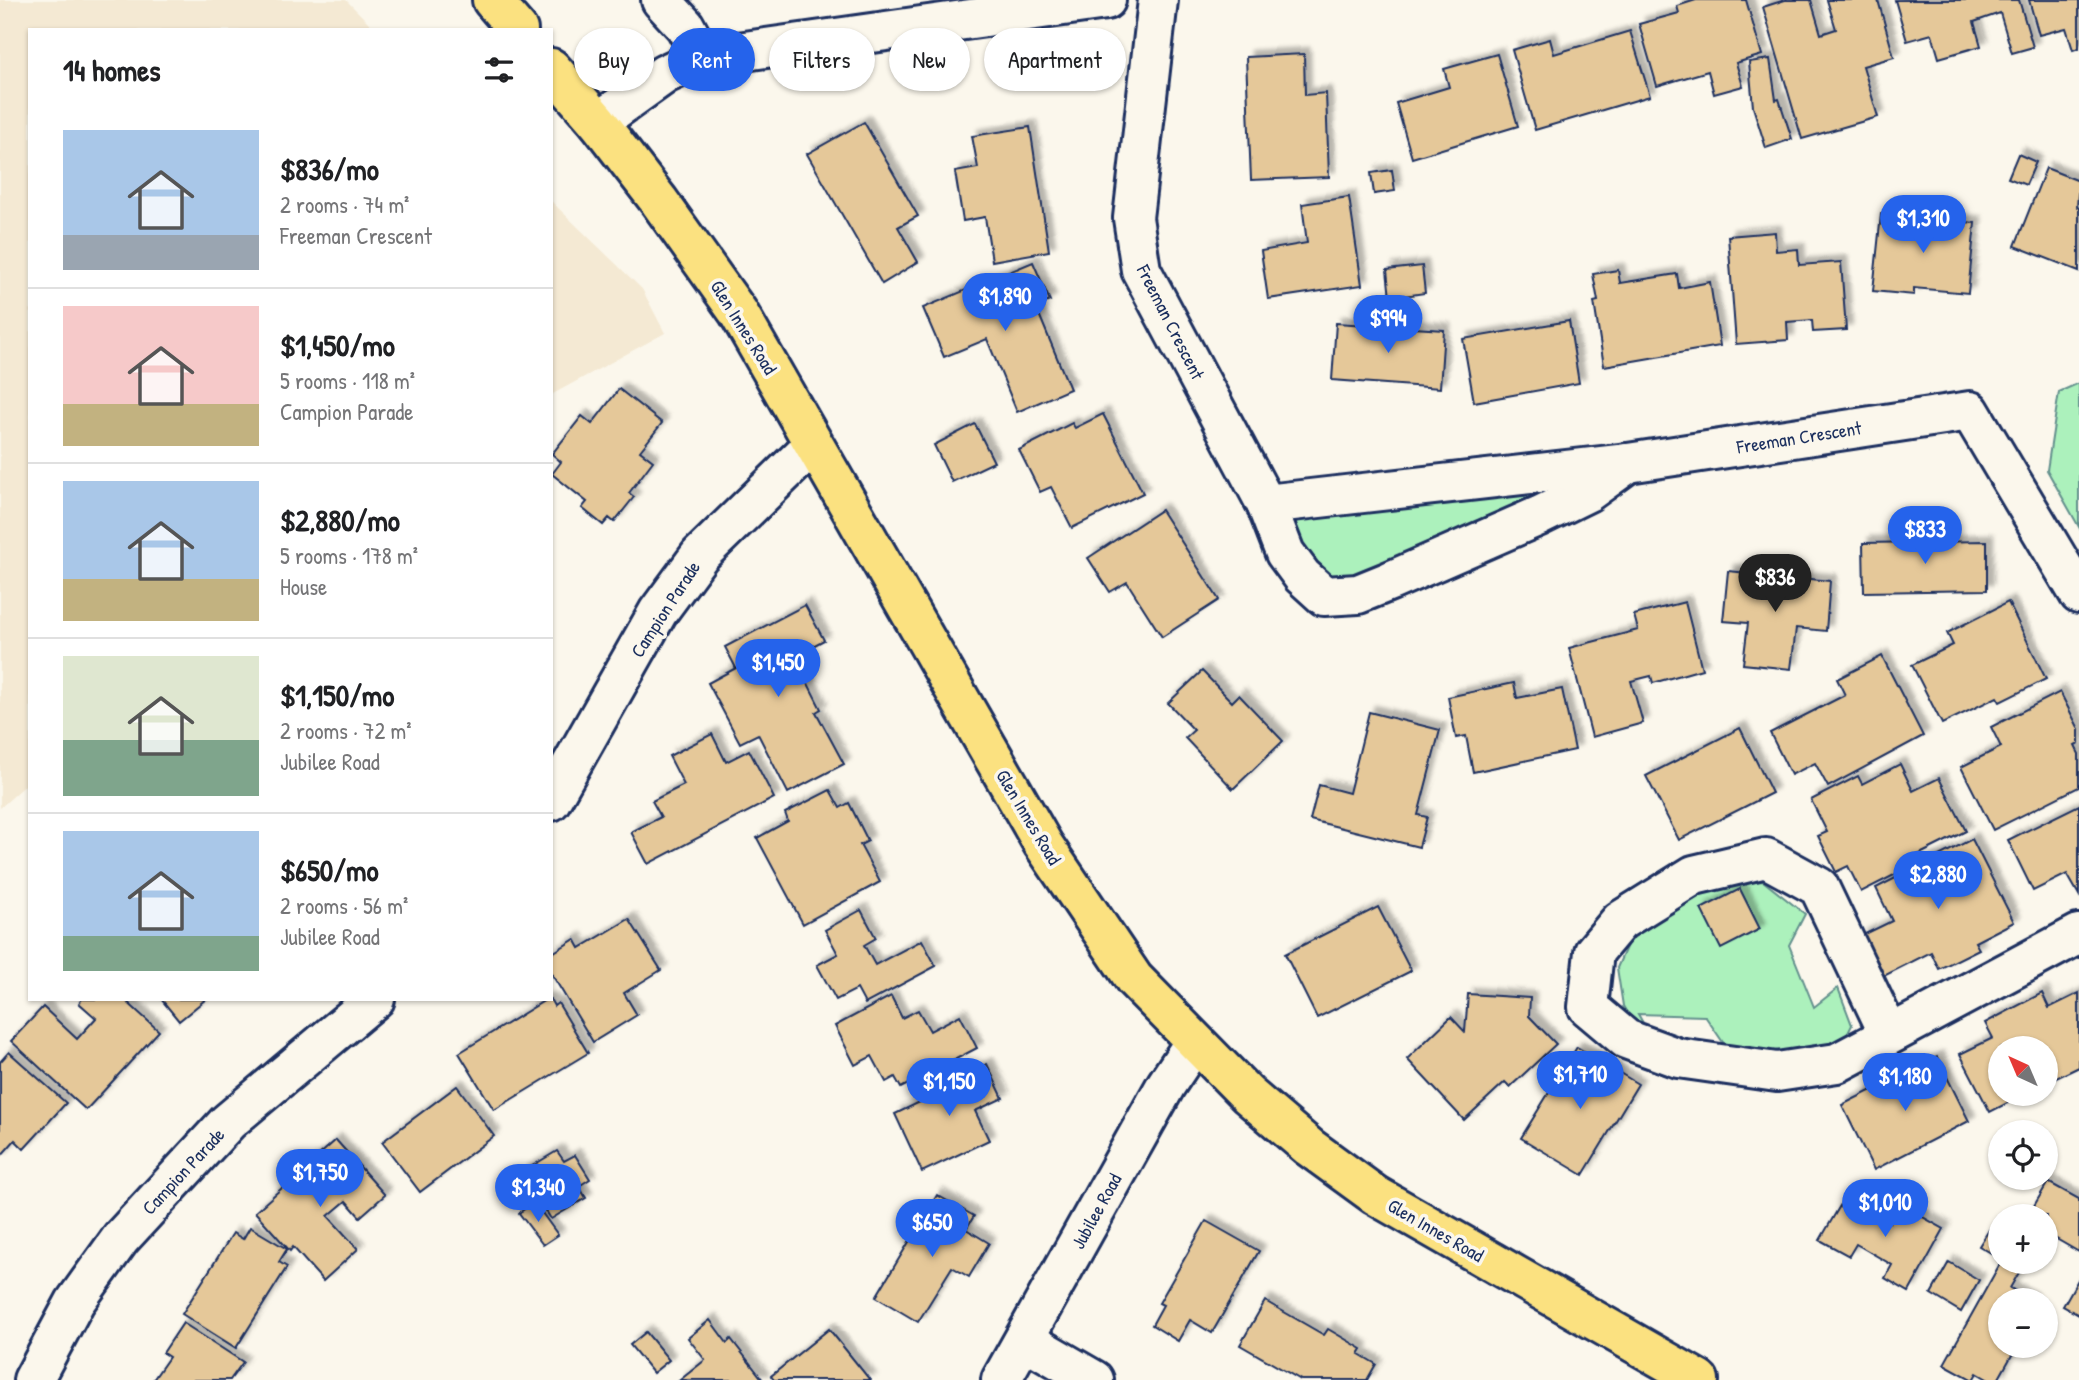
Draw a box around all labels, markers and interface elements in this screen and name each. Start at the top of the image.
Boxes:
chip: Buy [574,28,654,91]
chip: Rent [668,28,755,91]
chip: Filters [769,28,875,91]
chip: New [889,28,970,91]
chip: Apartment [984,28,1126,91]
text: 14 homes [63,50,161,90]
icon: filters [480,51,518,89]
text: $836/mo [280,149,379,189]
icon: home [119,158,203,242]
text: 2 rooms · 74 m² [280,189,409,220]
pin: $1,310 [1866,196,1980,255]
text: $1,310 [1896,202,1950,233]
text: Freeman Crescent [280,220,432,251]
street label: Freeman Crescent [1130,259,1211,384]
pin: $1,890 [948,274,1062,333]
street label: Glen Innes Road [705,275,784,380]
text: $1,890 [978,280,1032,311]
pin: $994 [1347,296,1429,355]
text: $994 [1369,302,1407,333]
text: $1,450/mo [280,325,395,365]
icon: home [119,334,203,418]
text: 5 rooms · 118 m² [280,365,415,396]
text: Campion Parade [280,396,413,427]
street label: Freeman Crescent [1734,414,1863,460]
text: $2,880/mo [280,500,400,540]
pin: $833 [1884,506,1966,566]
icon: home [119,509,203,593]
text: $833 [1904,513,1946,544]
text: 5 rooms · 178 m² [280,540,418,571]
pin: $836 [1734,554,1816,614]
street label: Campion Parade [624,555,706,662]
text: $836 [1754,561,1796,592]
text: House [280,571,327,602]
pin: $1,450 [721,640,835,699]
text: $1,450 [751,646,805,677]
text: $1,150/mo [280,675,394,715]
icon: home [119,684,203,768]
text: 2 rooms · 72 m² [280,715,412,746]
text: Jubilee Road [280,746,380,777]
street label: Glen Innes Road [990,765,1068,870]
text: $650/mo [280,850,379,890]
pin: $2,880 [1881,852,1995,911]
text: $2,880 [1909,858,1967,889]
icon: home [119,859,203,943]
text: 2 rooms · 56 m² [280,890,408,921]
text: Jubilee Road [280,921,380,952]
north arrow [1988,1036,2058,1106]
map controls [1988,1036,2058,1358]
pin: $1,710 [1523,1052,1637,1111]
pin: $1,180 [1848,1054,1962,1113]
pin: $1,150 [892,1058,1006,1118]
text: $1,710 [1553,1058,1607,1089]
text: $1,180 [1878,1060,1932,1091]
text: $1,150 [922,1065,976,1096]
button: locate [1988,1120,2058,1190]
street label: Campion Parade [136,1122,230,1220]
pin: $1,750 [263,1150,377,1209]
text: $1,750 [292,1156,348,1187]
pin: $1,340 [481,1164,595,1224]
street label: Jubilee Road [1065,1168,1128,1253]
text: $1,340 [511,1171,565,1202]
pin: $1,010 [1828,1180,1942,1239]
text: $1,010 [1858,1186,1912,1217]
street label: Glen Innes Road [1383,1192,1489,1268]
pin: $650 [891,1200,973,1259]
button: + [1988,1204,2058,1274]
text: $650 [912,1206,952,1237]
button: − [1988,1288,2058,1358]

